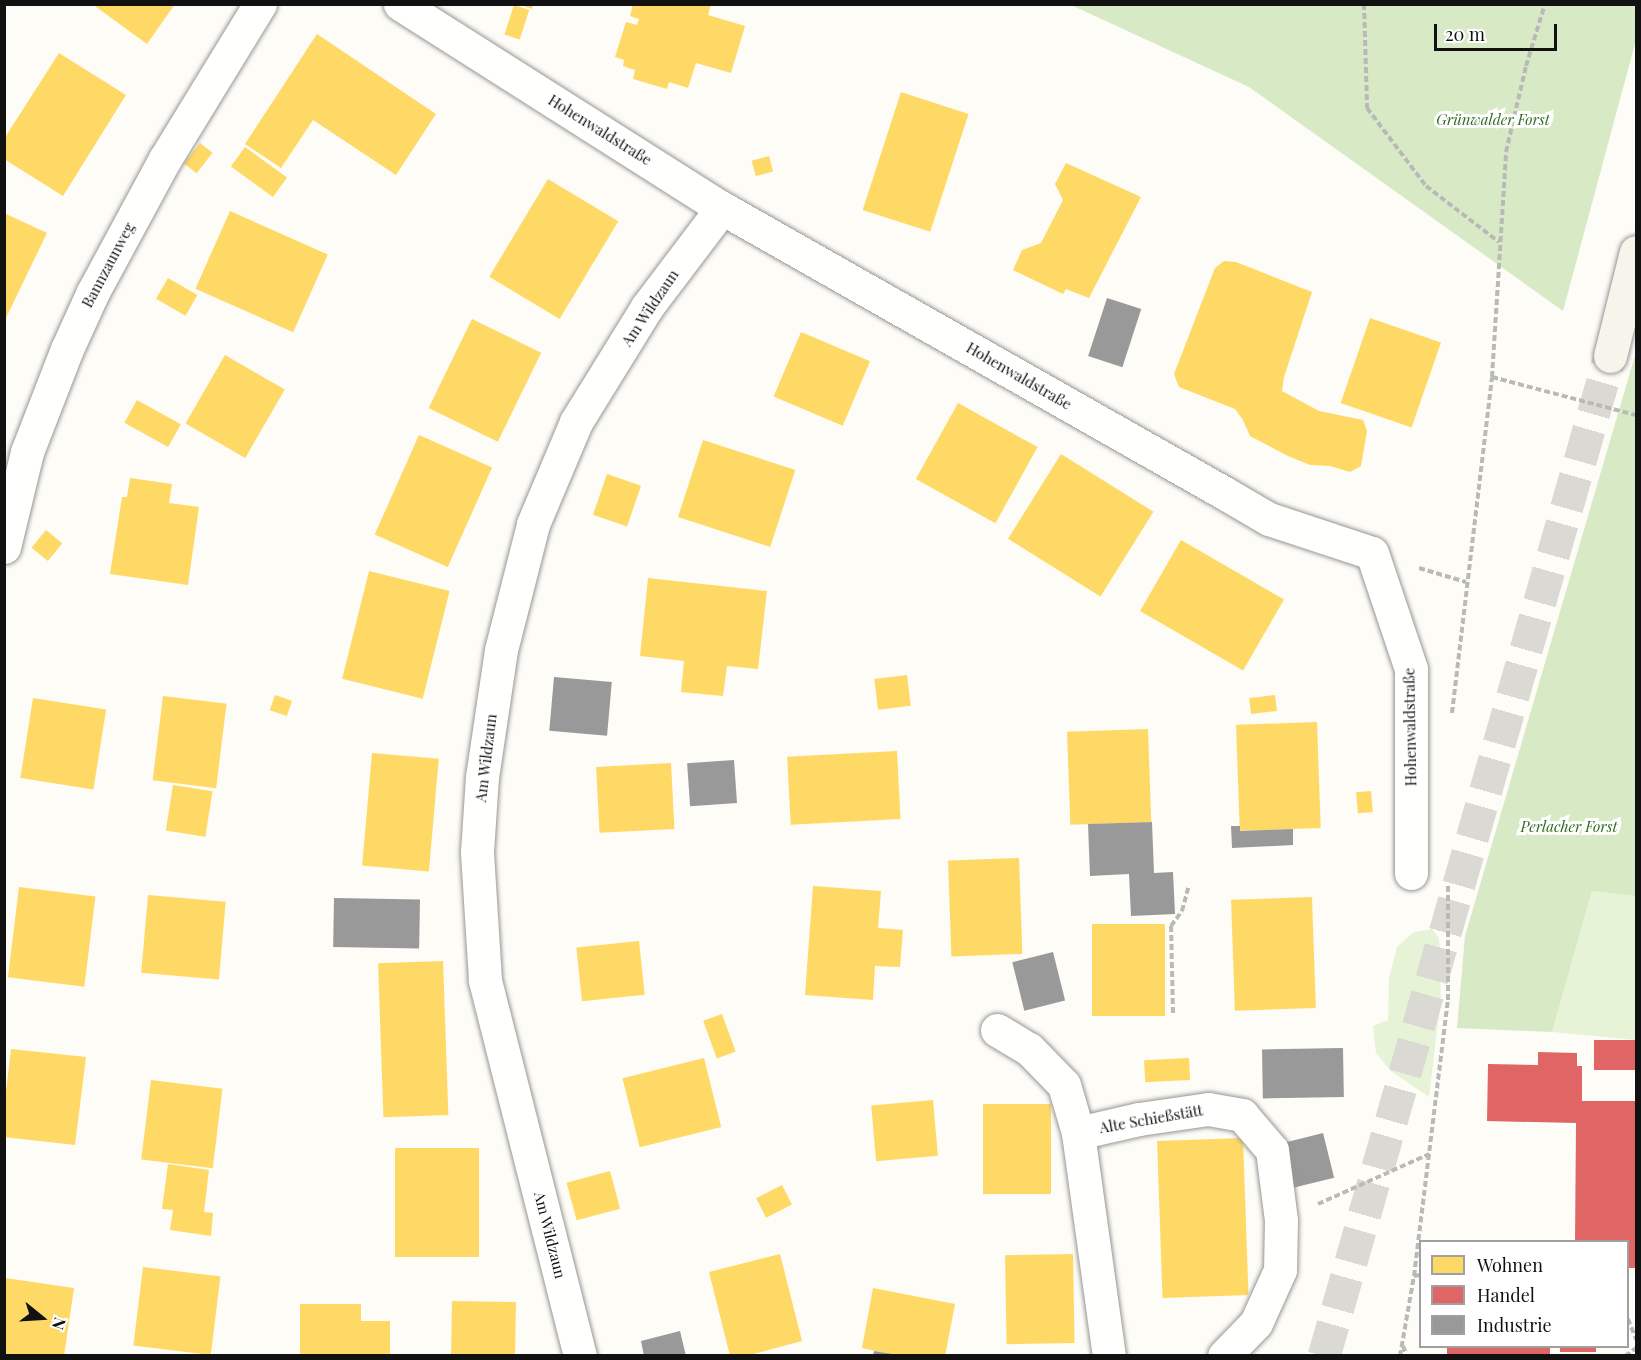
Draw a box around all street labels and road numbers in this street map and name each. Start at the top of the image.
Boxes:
street label: Hohenwaldstraße [545,91,655,169]
street label: Bannzaunweg [78,219,138,311]
street label: Am Wildzaun [618,266,682,350]
street label: Hohenwaldstraße [963,339,1075,413]
street label: Hohenwaldstraße [1400,668,1420,786]
street label: Am Wildzaun [472,713,500,803]
street label: Alte Schießstätt [1098,1101,1204,1137]
street label: Am Wildzaun [530,1190,570,1280]

